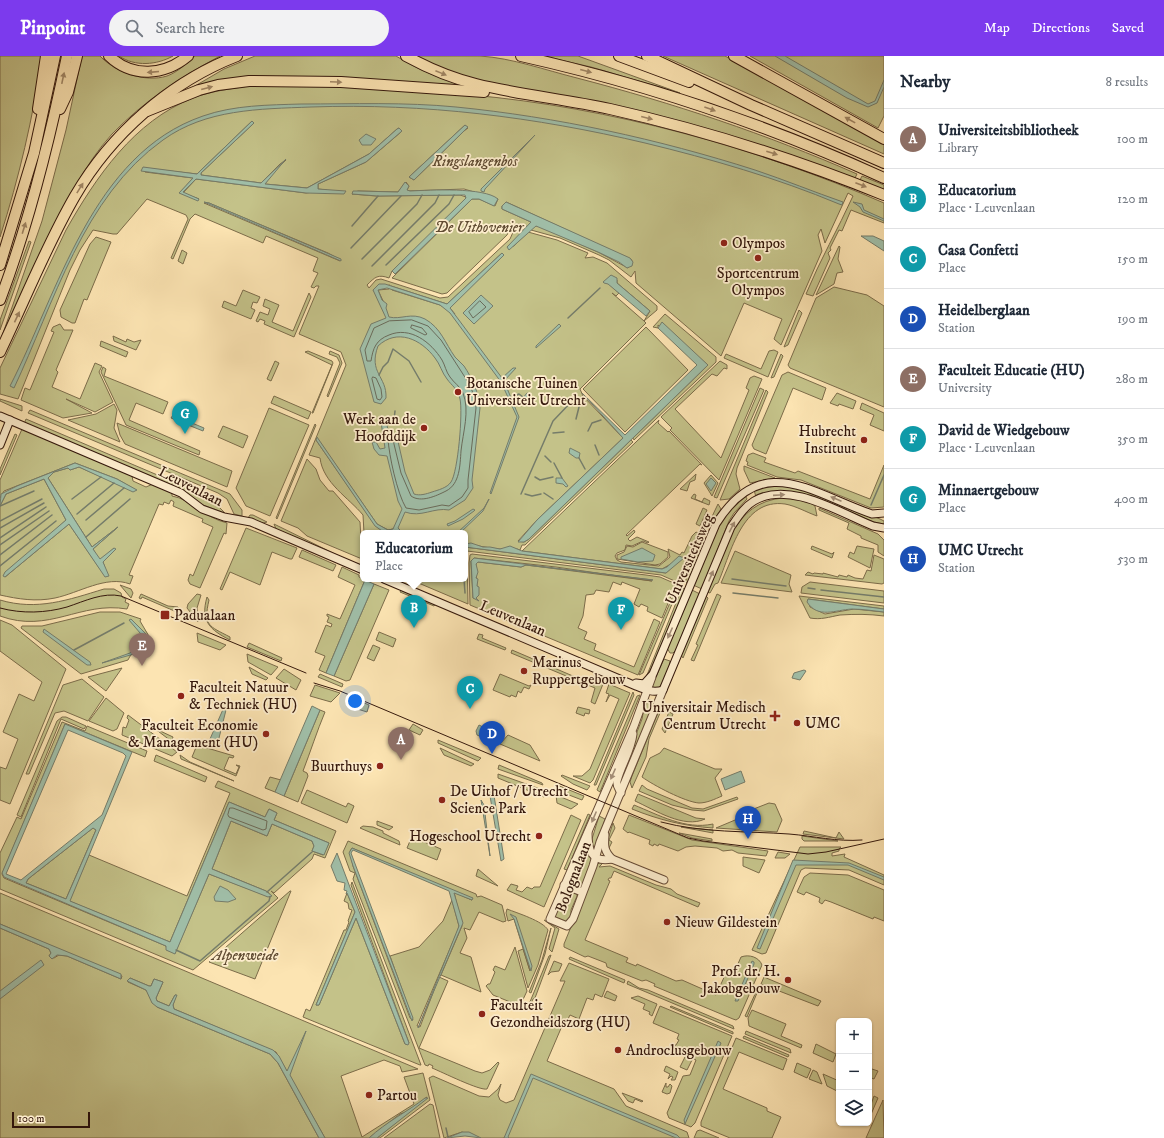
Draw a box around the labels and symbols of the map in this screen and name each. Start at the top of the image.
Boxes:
one-way arrow [147,68,159,75]
one-way arrow [580,69,592,75]
one-way arrow [435,70,447,76]
one-way arrow [60,71,66,84]
one-way arrow [330,79,343,85]
one-way arrow [201,85,213,91]
one-way arrow [705,106,717,112]
one-way arrow [641,116,654,122]
one-way arrow [844,116,856,123]
one-way arrow [767,151,779,157]
park label: Ringslangenbos [431,152,518,171]
one-way arrow [76,183,84,193]
one-way arrow [855,183,867,189]
park label: De Uithovenier [435,218,525,237]
one-way arrow [21,222,27,234]
place label: Olympos [732,234,785,253]
marker: Olympos [719,238,729,248]
marker: Sportcentrum Olympos [753,253,763,263]
place label: Sportcentrum Olympos [717,264,799,300]
one-way arrow [14,311,20,322]
place label: Botanische Tuinen Universiteit Utrecht [466,374,586,410]
marker: Botanische Tuinen Universiteit Utrecht [453,387,463,397]
pin: G [172,401,198,434]
place label: Werk aan de Hoofddijk [342,410,417,446]
place label: Hubrecht Instituut [799,422,856,458]
marker: Werk aan de Hoofddijk [419,423,429,433]
marker: Hubrecht Instituut [859,435,869,445]
street label: Leuvenlaan [155,462,226,511]
one-way arrow [773,491,785,498]
one-way arrow [831,496,842,502]
street label: Universiteitsweg [661,510,718,608]
one-way arrow [729,521,735,533]
one-way arrow [708,570,714,582]
pin: B [401,595,427,628]
street label: Leuvenlaan [477,596,549,641]
pin: F [608,597,634,630]
place label: Padualaan [174,606,235,625]
marker: Padualaan [159,609,171,621]
one-way arrow [667,627,674,639]
pin: E [129,633,155,666]
place label: Marinus Ruppertgebouw [532,653,626,689]
marker: Marinus Ruppertgebouw [519,666,529,676]
pin: C [457,676,483,709]
place label: Faculteit Natuur & Techniek (HU) [189,678,297,714]
marker: Faculteit Natuur & Techniek (HU) [176,691,186,701]
your location [345,691,365,711]
place label: Universitair Medisch Centrum Utrecht [642,698,766,734]
marker: Universitair Medisch Centrum Utrecht [769,710,781,722]
place label: UMC [805,714,840,733]
place label: Faculteit Economie & Management (HU) [128,716,258,752]
marker: UMC [792,718,802,728]
pin: D [479,721,505,754]
pin: A [388,727,414,760]
marker: Faculteit Economie & Management (HU) [261,729,271,739]
place label: Buurthuys [310,757,372,776]
marker: Buurthuys [375,761,385,771]
one-way arrow [609,769,615,781]
place label: De Uithof / Utrecht Science Park [450,782,568,818]
marker: De Uithof / Utrecht Science Park [437,795,447,805]
pin: H [735,806,761,839]
one-way arrow [591,811,597,823]
place label: Hogeschool Utrecht [409,827,531,846]
marker: Hogeschool Utrecht [534,831,544,841]
street label: Bolognalaan [551,839,596,916]
place label: Nieuw Gildestein [675,913,777,932]
marker: Nieuw Gildestein [662,917,672,927]
park label: Alpenweide [210,946,279,965]
place label: Prof. dr. H. Jakobgebouw [700,962,780,998]
marker: Prof. dr. H. Jakobgebouw [783,975,793,985]
place label: Faculteit Gezondheidszorg (HU) [490,996,630,1032]
marker: Faculteit Gezondheidszorg (HU) [477,1009,487,1019]
place label: Androclusgebouw [626,1041,732,1060]
marker: Androclusgebouw [613,1045,623,1055]
place label: Partou [377,1086,417,1105]
marker: Partou [364,1090,374,1100]
scale bar [12,1110,90,1129]

